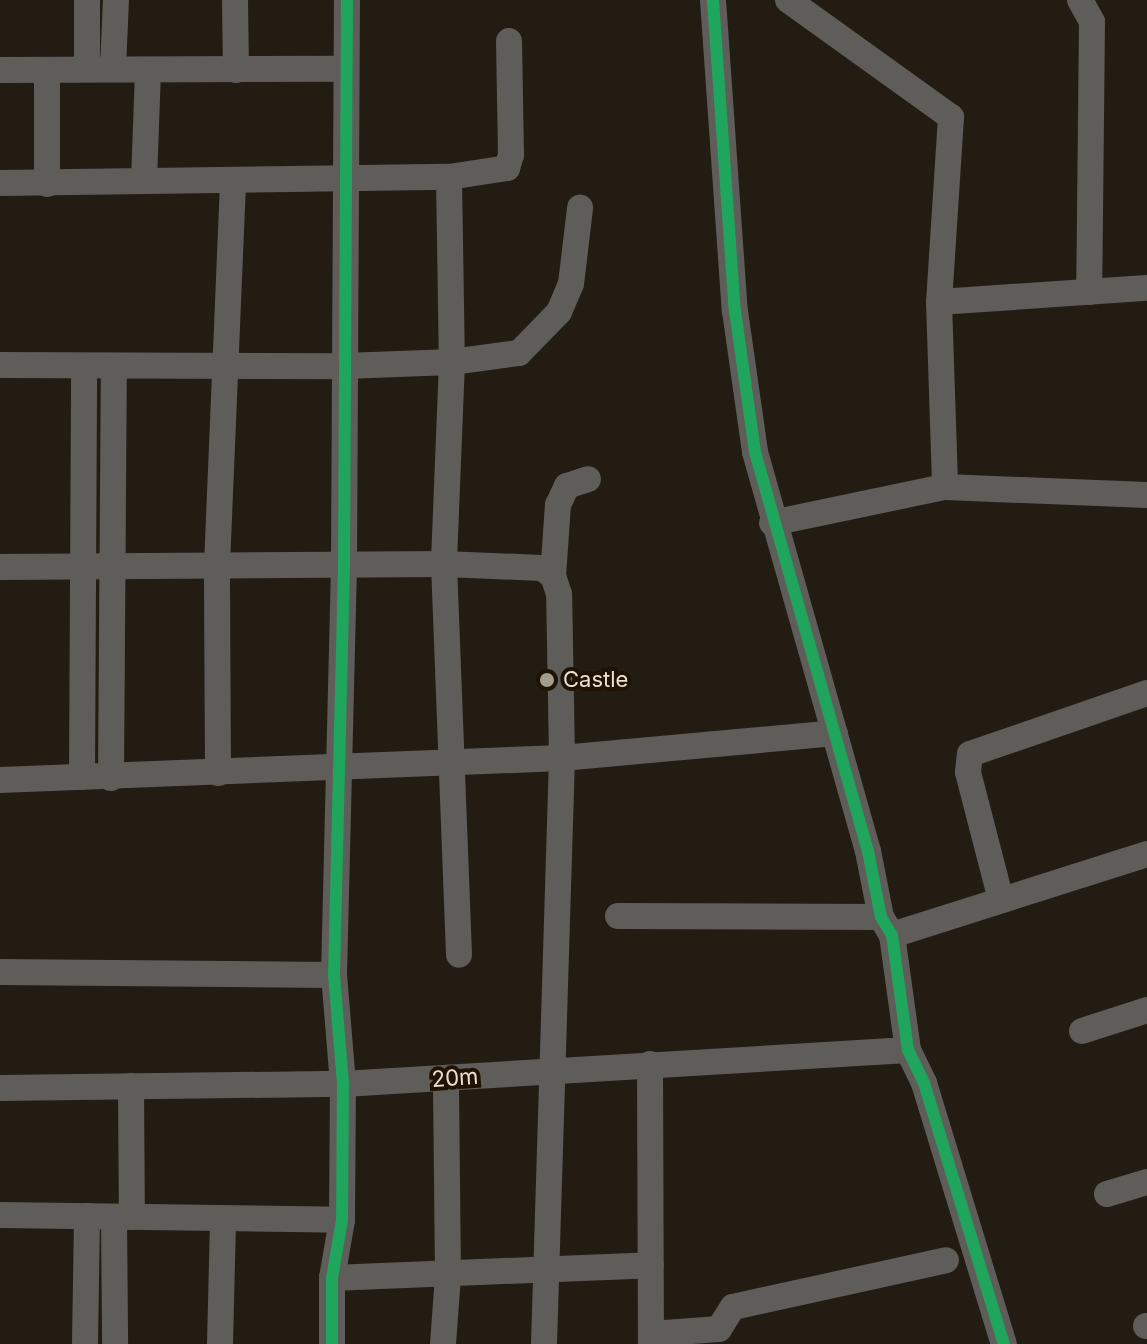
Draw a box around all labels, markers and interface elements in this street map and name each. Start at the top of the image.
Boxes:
place label: Castle [563,667,628,693]
marker: Castle [538,671,556,689]
street label: 20m [431,1063,479,1093]

